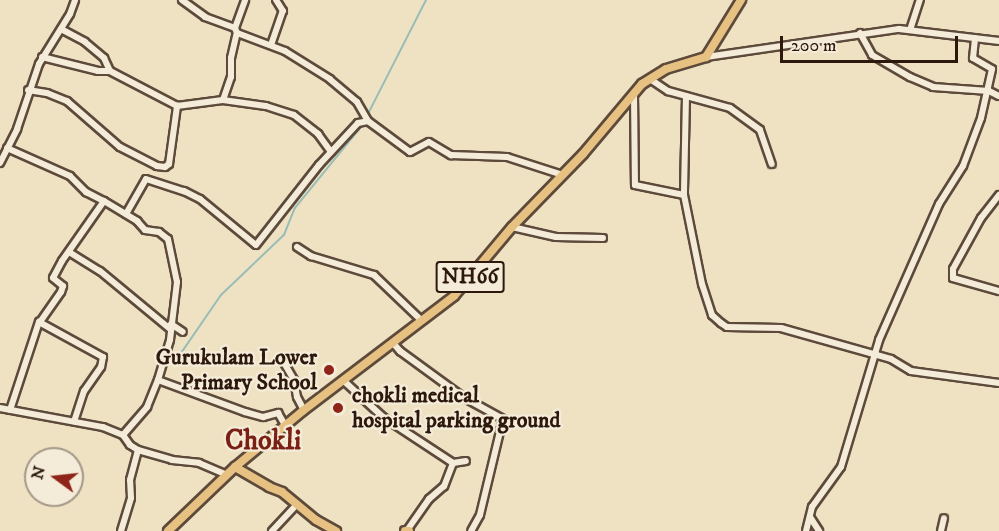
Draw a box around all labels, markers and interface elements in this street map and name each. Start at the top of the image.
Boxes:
scale bar [783,24,962,62]
text: 200 m [791,35,837,57]
road number: NH66 [436,259,504,295]
place label: Gurukulam Lower Primary School [156,344,317,396]
marker: Gurukulam Lower Primary School [322,363,336,377]
place label: chokli medical hospital parking ground [352,382,560,434]
marker: chokli medical hospital parking ground [329,399,347,417]
district label: Chokli [225,424,301,458]
north arrow [24,447,84,507]
text: N [27,464,50,482]

